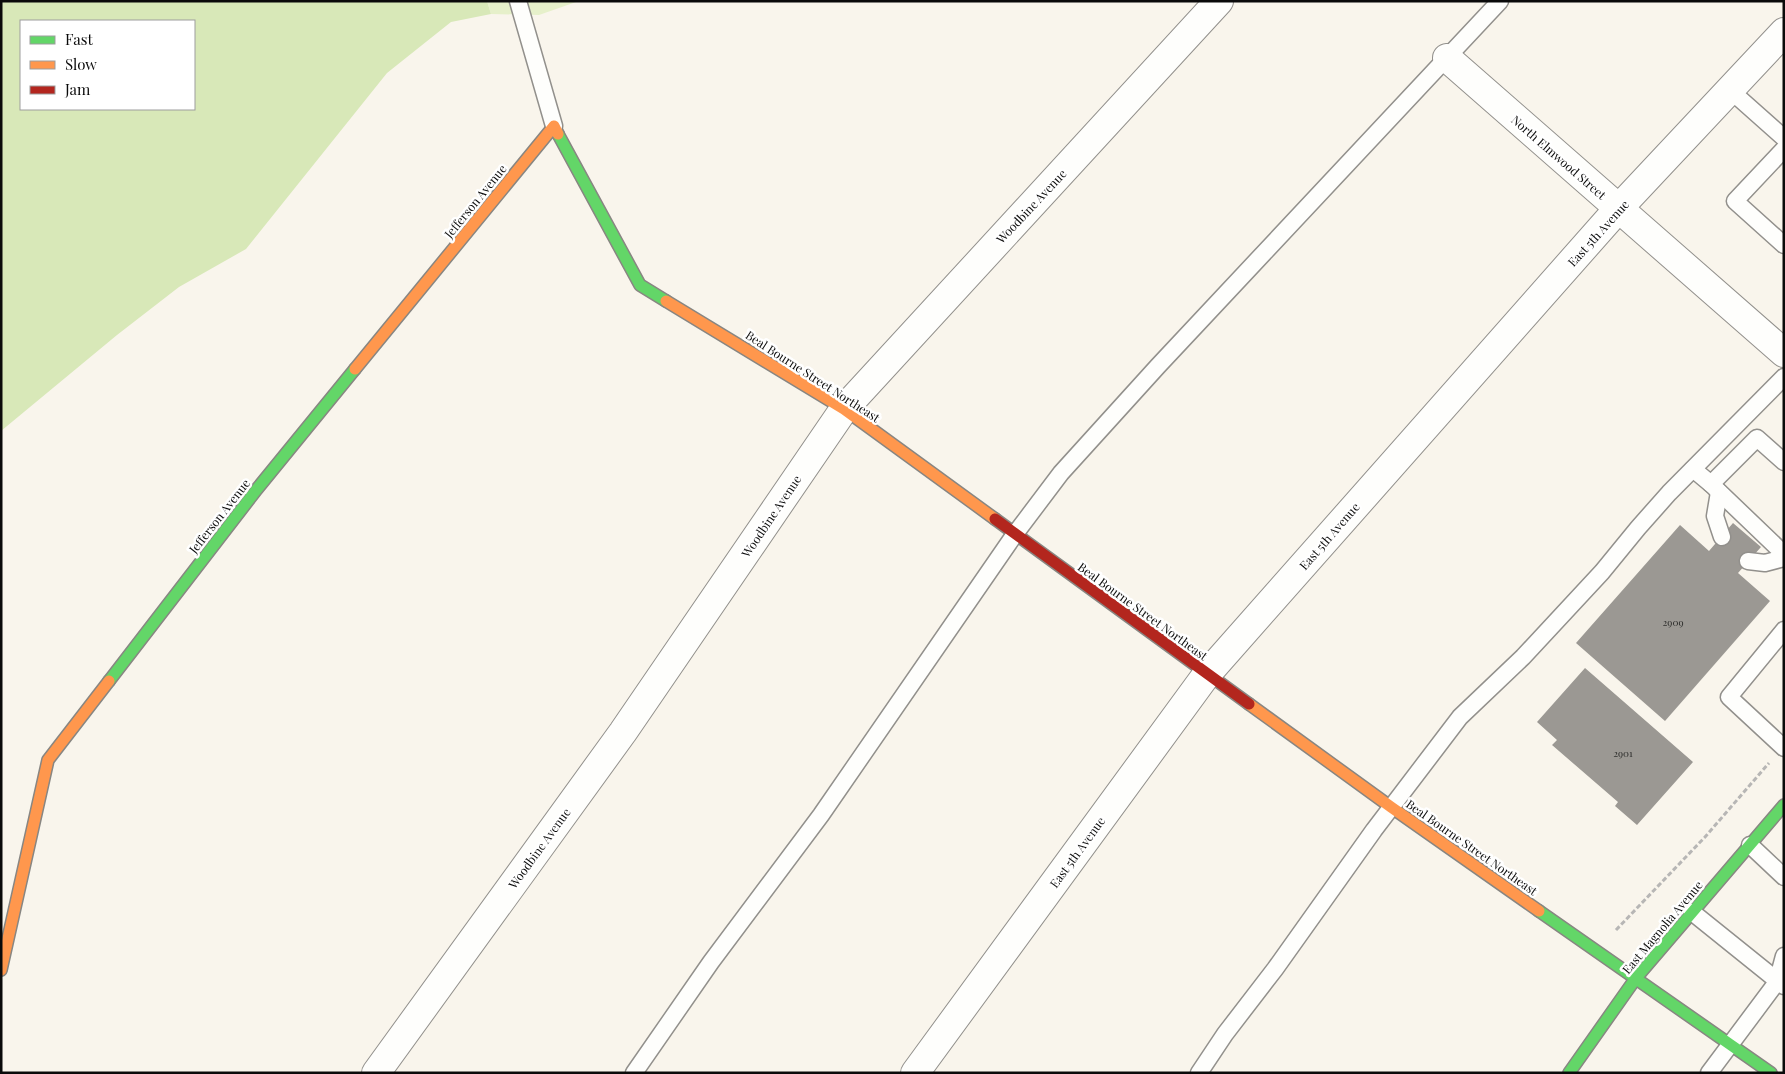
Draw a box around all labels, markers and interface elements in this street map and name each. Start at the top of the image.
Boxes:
legend [20,20,195,110]
text: Fast [65,29,94,49]
text: Slow [65,54,97,74]
text: Jam [64,79,91,99]
street label: North Elmwood Street [1508,112,1610,203]
street label: Jefferson Avenue [440,161,510,242]
street label: Woodbine Avenue [992,165,1070,247]
street label: East 5th Avenue [1564,196,1632,270]
street label: Beal Bourne Street Northeast [743,327,884,426]
street label: Woodbine Avenue [737,472,804,561]
street label: Jefferson Avenue [184,476,253,557]
street label: East 5th Avenue [1295,499,1363,573]
street label: Beal Bourne Street Northeast [1075,558,1212,664]
house number: 2909 [1663,615,1683,629]
house number: 2901 [1613,746,1633,760]
street label: Beal Bourne Street Northeast [1403,796,1541,899]
street label: Woodbine Avenue [504,805,574,892]
street label: East 5th Avenue [1046,813,1108,891]
street label: East Magnolia Avenue [1618,877,1706,977]

